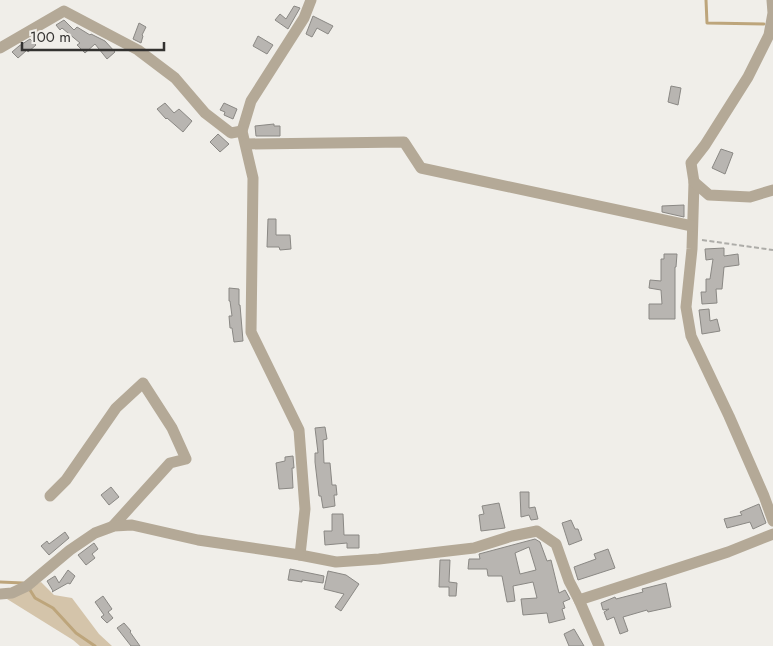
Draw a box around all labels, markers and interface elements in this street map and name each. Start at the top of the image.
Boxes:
scale bar [22,20,165,52]
text: 100 m [30,26,71,48]

